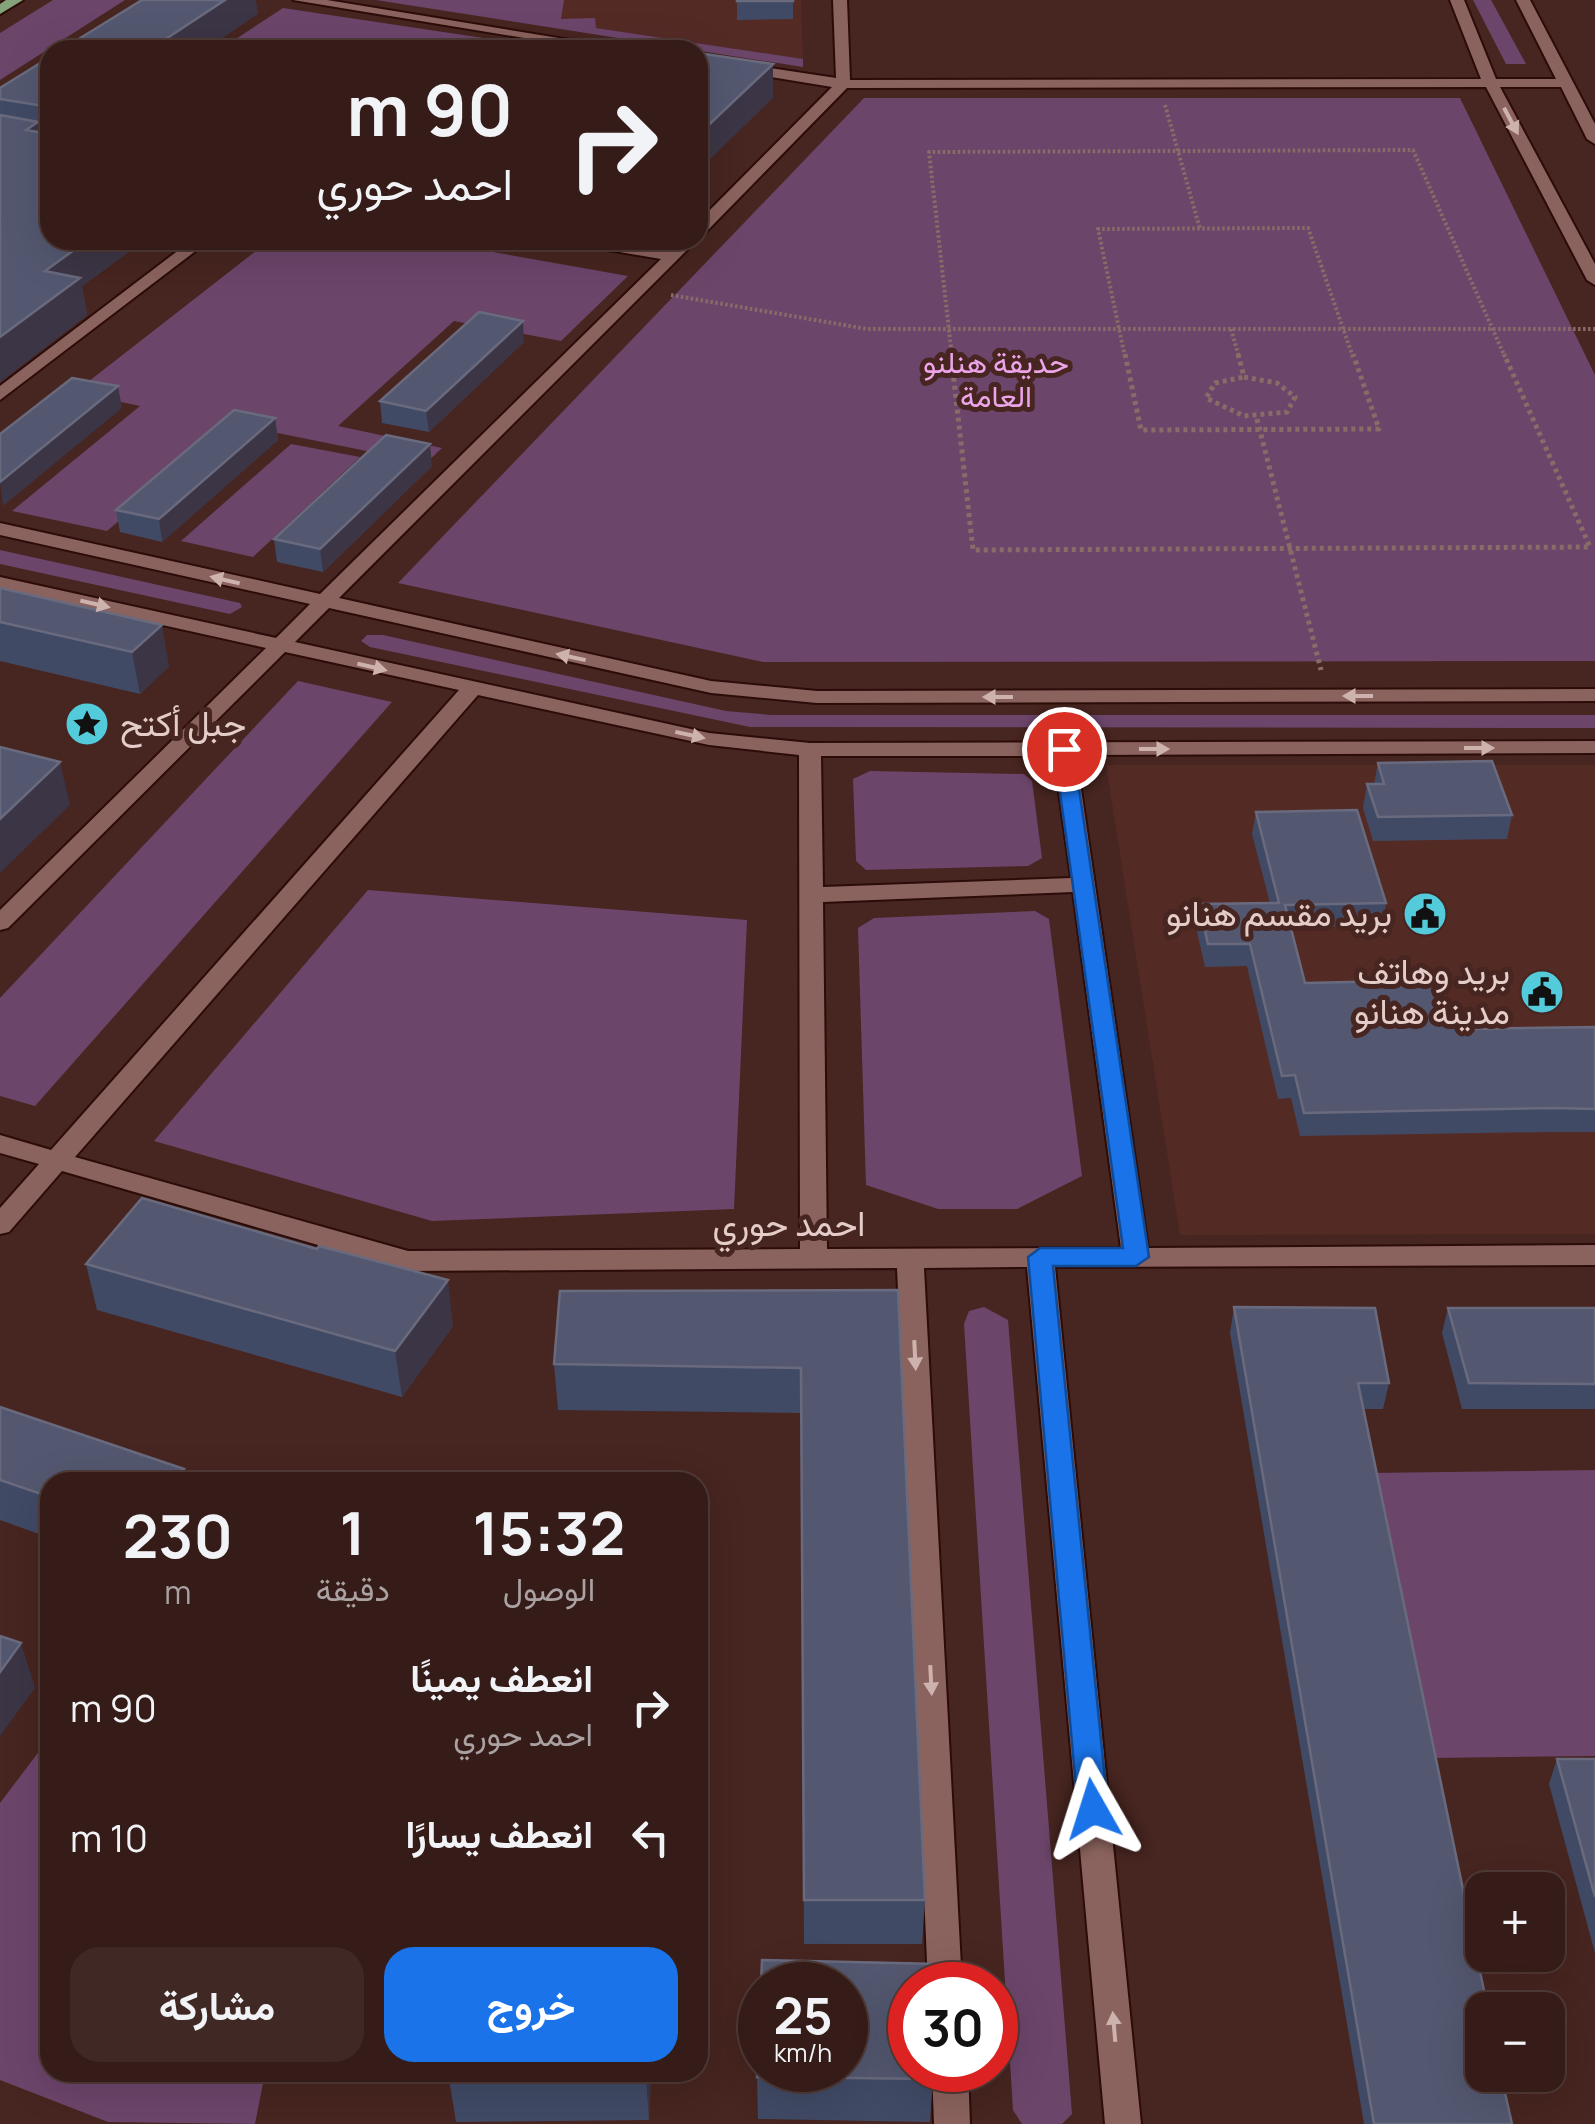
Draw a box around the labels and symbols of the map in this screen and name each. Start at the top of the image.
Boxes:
one-way arrow [1502,107,1519,136]
park label: حديقة هنلنو العامة [923,341,1069,416]
one-way arrow [209,572,240,587]
one-way arrow [80,597,111,612]
one-way arrow [555,648,586,664]
one-way arrow [357,660,388,675]
one-way arrow [1341,688,1373,704]
one-way arrow [981,689,1013,705]
place label: جبل أكتح [120,699,246,748]
place icon: جبل أكتح [64,701,110,747]
pin [1022,707,1107,792]
one-way arrow [675,728,706,744]
one-way arrow [1463,740,1495,756]
one-way arrow [1138,741,1170,757]
place label: بريد مقسم هنانو [1166,889,1392,937]
public building icon: بريد مقسم هنانو [1402,891,1448,937]
place label: بريد وهاتف مدينة هنانو [1354,947,1510,1035]
public building icon: بريد وهاتف مدينة هنانو [1519,969,1565,1015]
street label: احمد حوري [713,1199,865,1253]
one-way arrow [907,1340,923,1372]
one-way arrow [923,1665,939,1697]
position arrow [1041,1757,1145,1861]
speed limit sign: 30 [888,1962,1018,2092]
one-way arrow [1106,2011,1122,2042]

